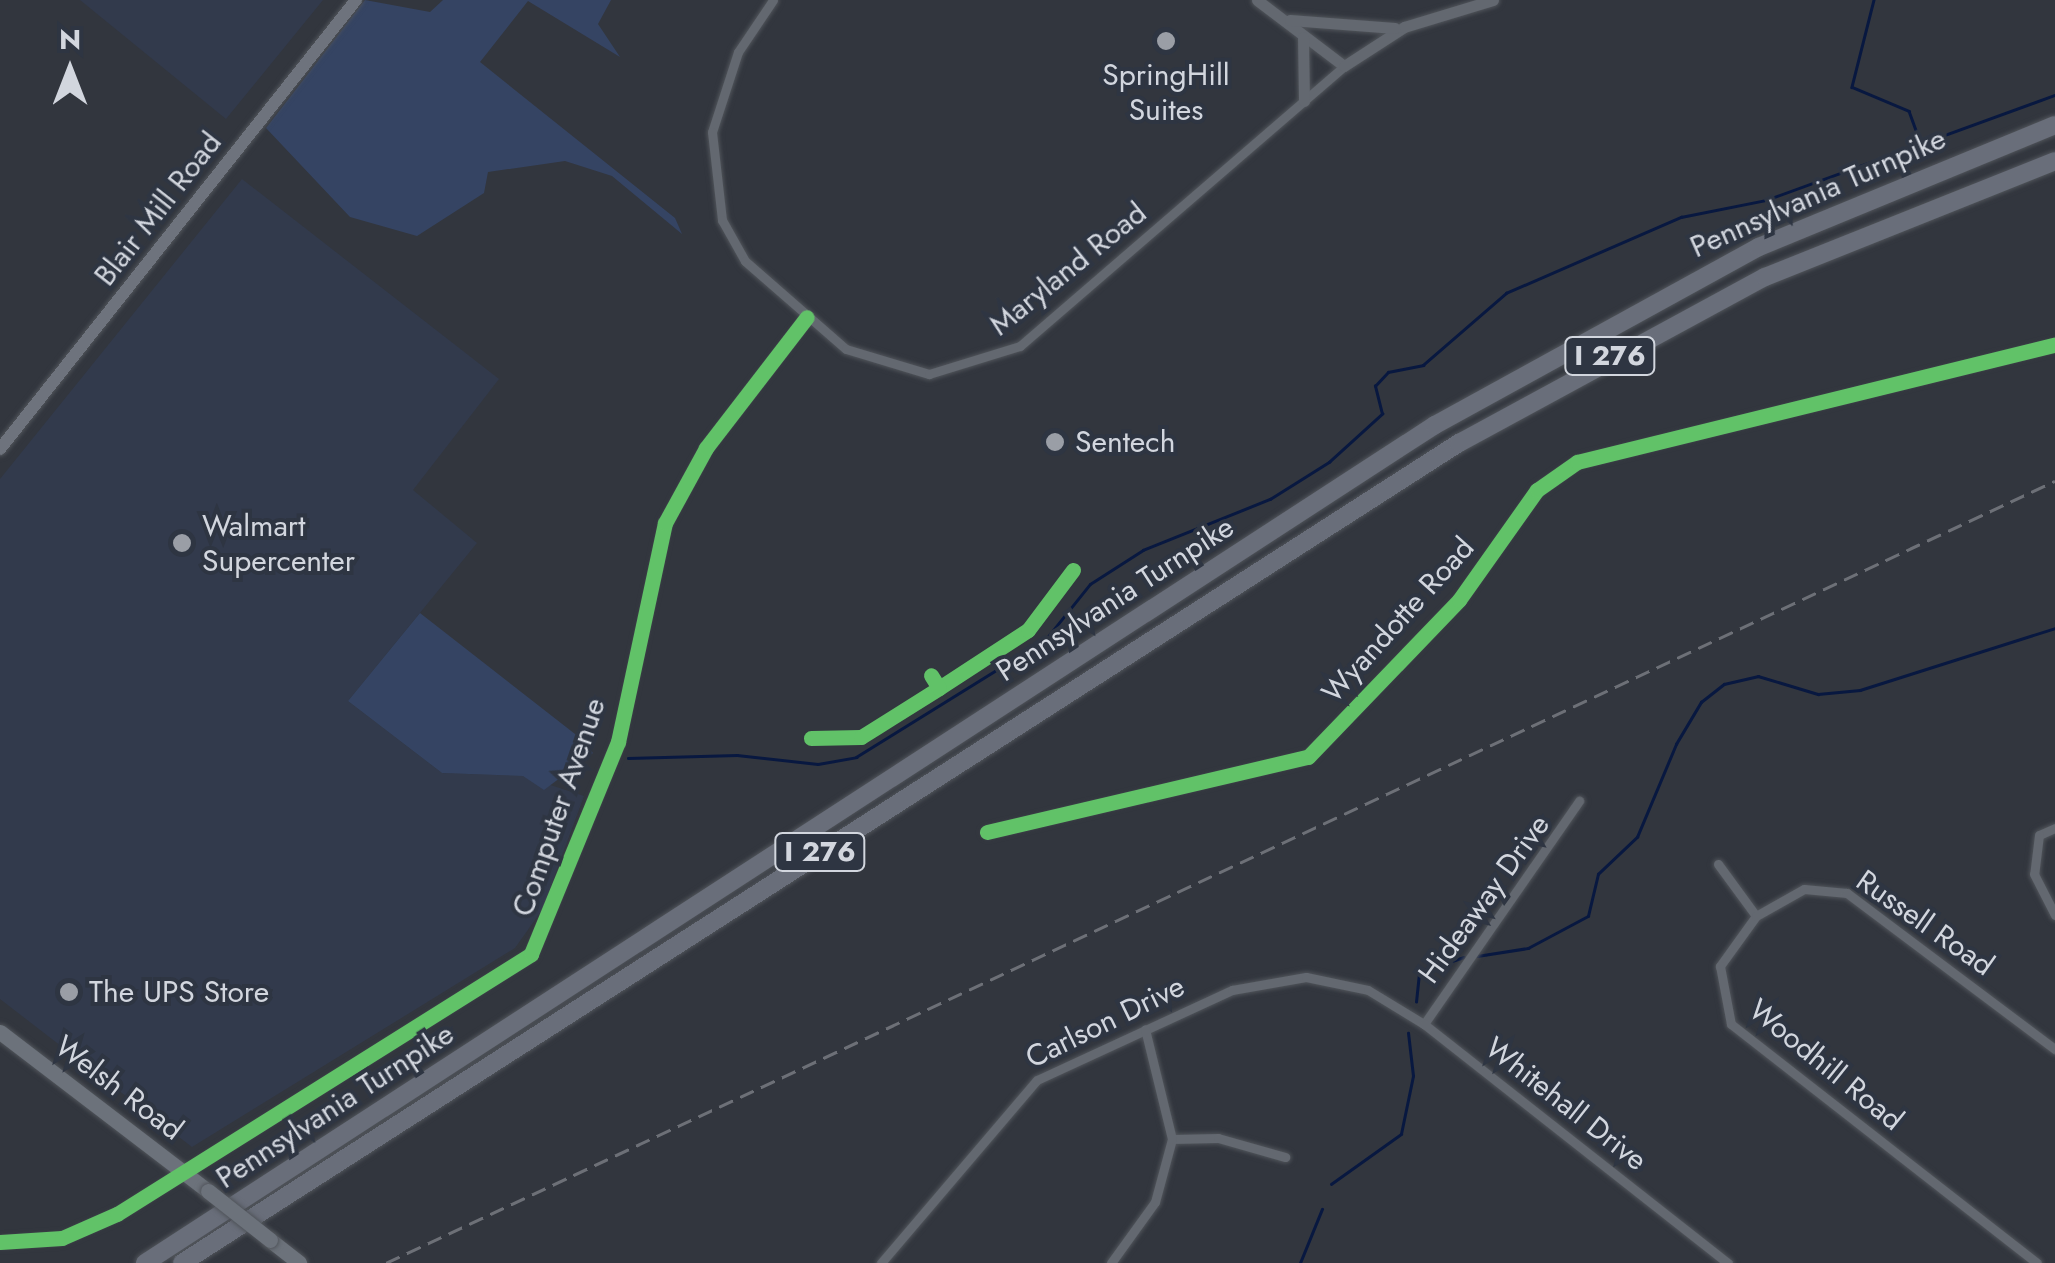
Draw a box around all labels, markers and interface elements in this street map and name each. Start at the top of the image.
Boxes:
text: N [59,19,81,60]
north arrow [20,20,120,120]
marker: SpringHill Suites [1155,30,1177,52]
place label: SpringHill Suites [1102,57,1230,128]
street label: Pennsylvania Turnpike [1685,121,1951,265]
street label: Blair Mill Road [87,125,229,293]
street label: Maryland Road [982,195,1154,343]
road number: I 276 [1562,333,1658,379]
place label: Sentech [1075,424,1175,460]
marker: Sentech [1044,431,1066,453]
place label: Walmart Supercenter [202,508,355,578]
street label: Pennsylvania Turnpike [990,509,1240,689]
street label: Wyandotte Road [1314,530,1482,710]
marker: Walmart Supercenter [171,532,193,554]
street label: Computer Avenue [505,693,613,921]
street label: Hideaway Drive [1411,808,1557,990]
road number: I 276 [772,829,868,875]
street label: Russell Road [1849,862,2001,984]
street label: Carlson Drive [1020,968,1190,1076]
place label: The UPS Store [89,974,269,1010]
marker: The UPS Store [58,981,80,1003]
street label: Woodhill Road [1742,992,1910,1138]
street label: Pennsylvania Turnpike [210,1016,460,1196]
street label: Welsh Road [48,1028,190,1148]
street label: Whitehall Drive [1478,1030,1654,1178]

